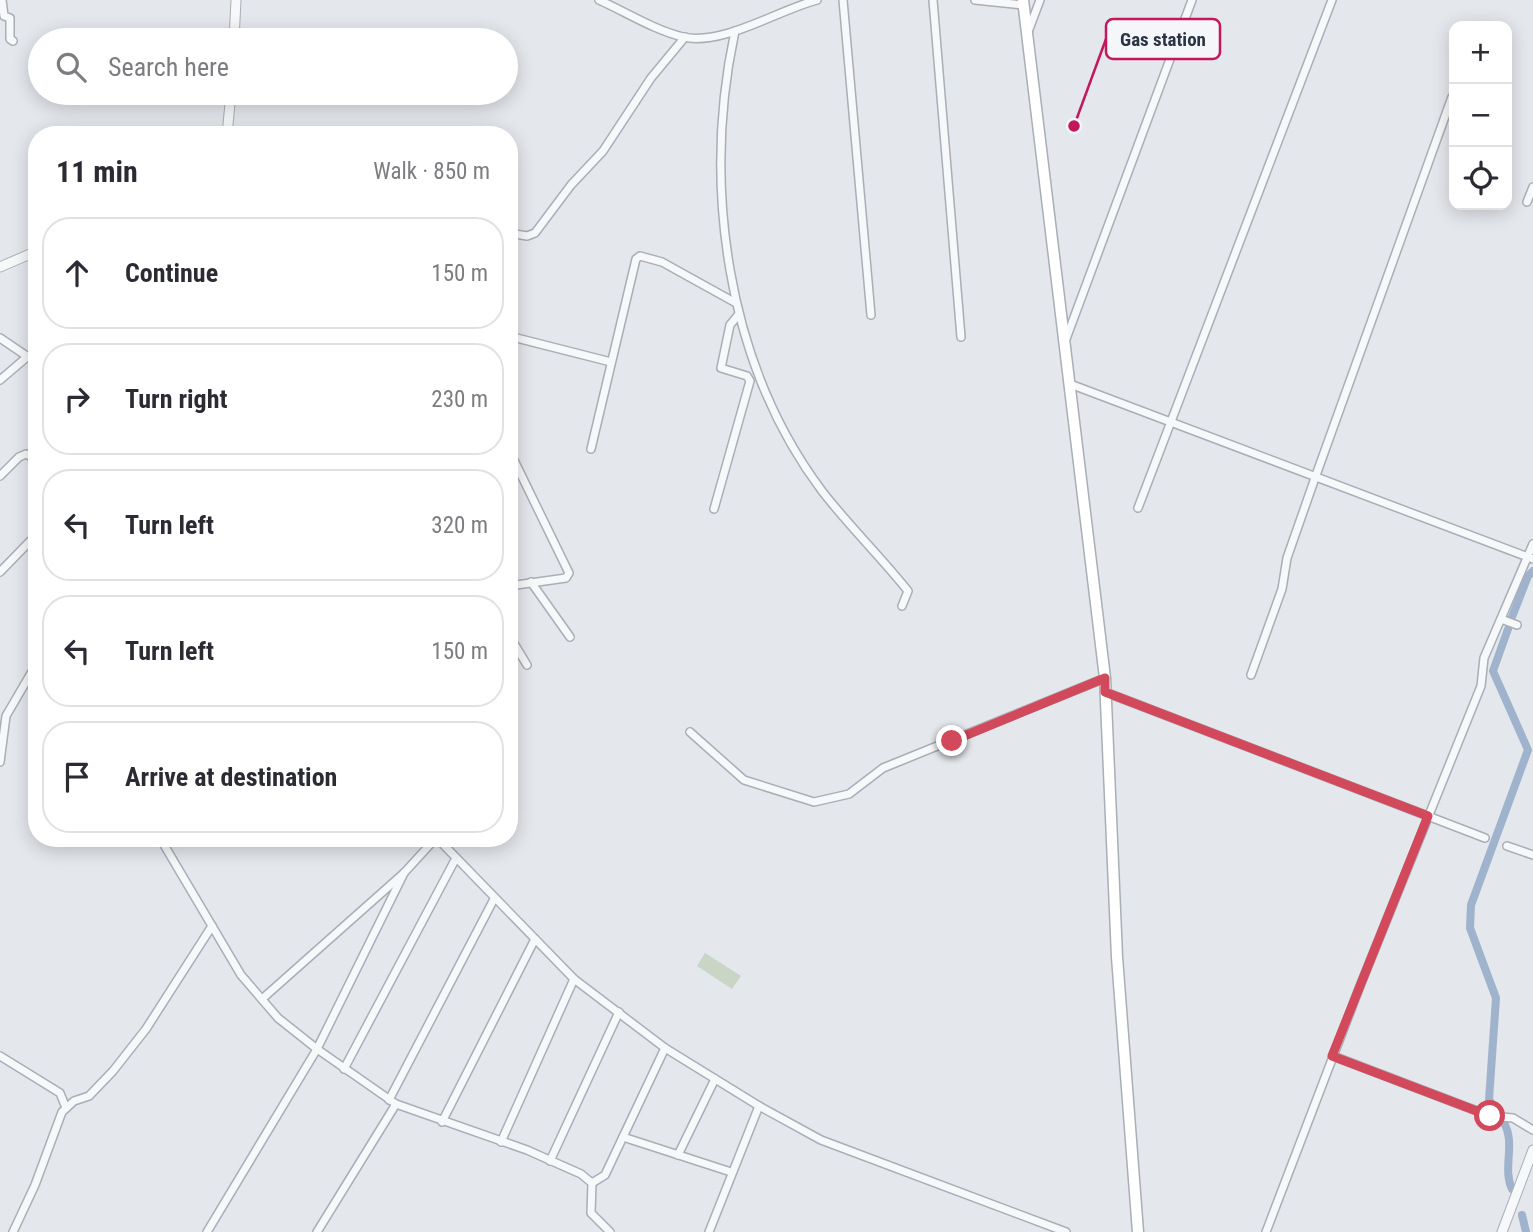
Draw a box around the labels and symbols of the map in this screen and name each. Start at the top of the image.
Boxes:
callout: Gas station [1106,19,1220,59]
text: Gas station [1120,28,1206,51]
route end [936,725,967,756]
route start [1474,1100,1505,1131]

